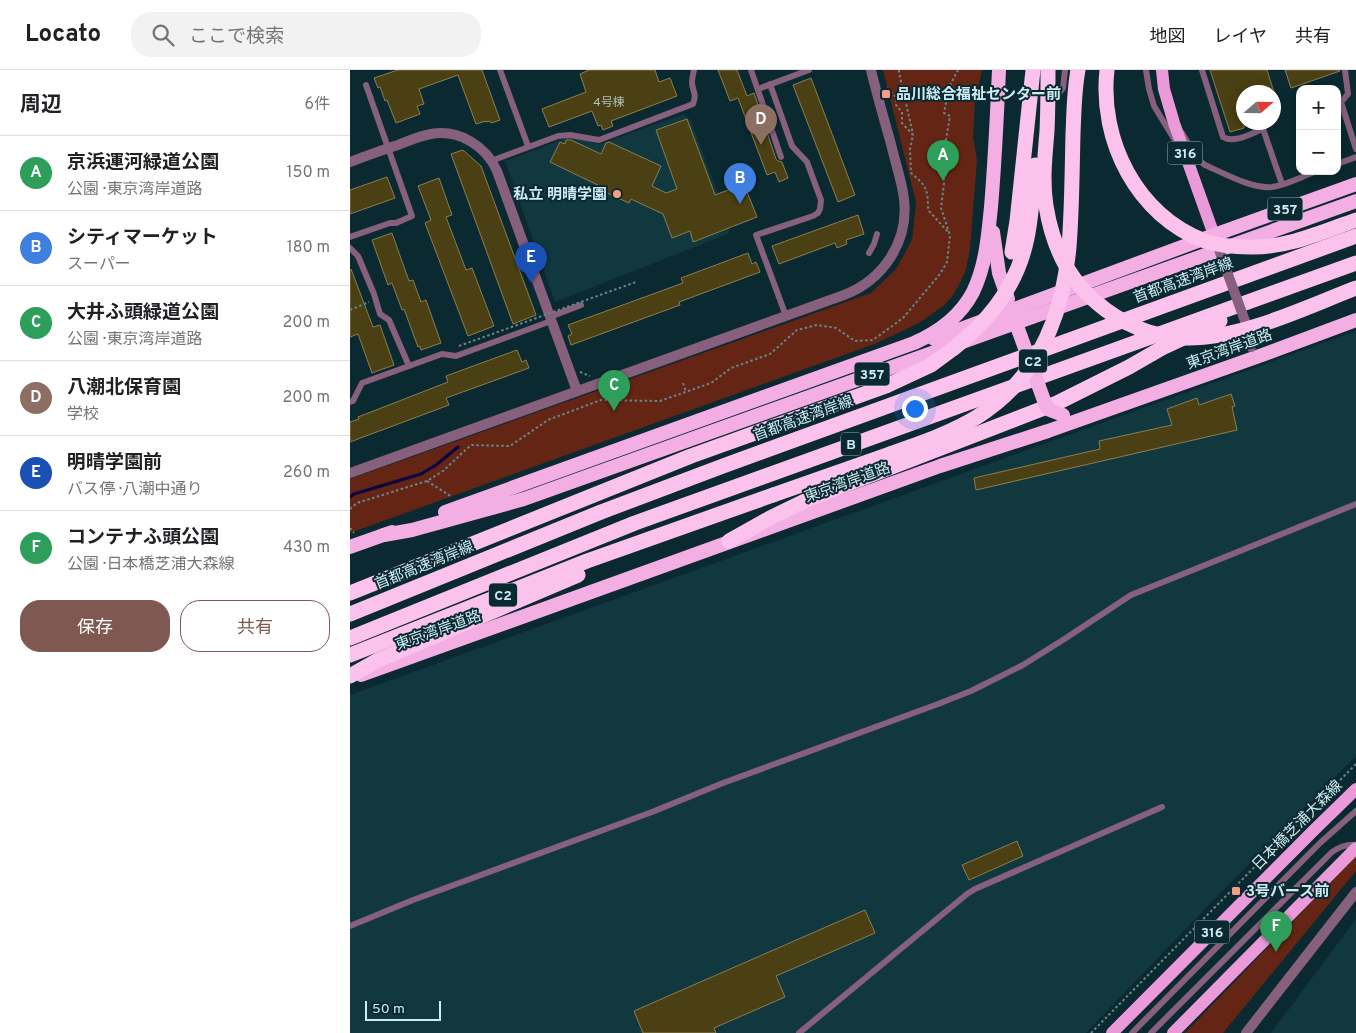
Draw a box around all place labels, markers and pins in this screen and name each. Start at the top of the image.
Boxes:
place label: 品川総合福祉センター前 [896,85,1061,105]
marker: 品川総合福祉センター前 [880,88,892,100]
pin: D [745,104,777,145]
pin: A [927,140,959,181]
pin: B [724,163,756,204]
place label: 私立 明晴学園 [513,186,607,205]
marker: 私立 明晴学園 [611,188,623,200]
pin: E [515,242,547,283]
pin: C [598,370,630,411]
place label: 3号バース前 [1246,882,1329,902]
marker: 3号バース前 [1230,885,1242,897]
pin: F [1260,911,1292,952]

